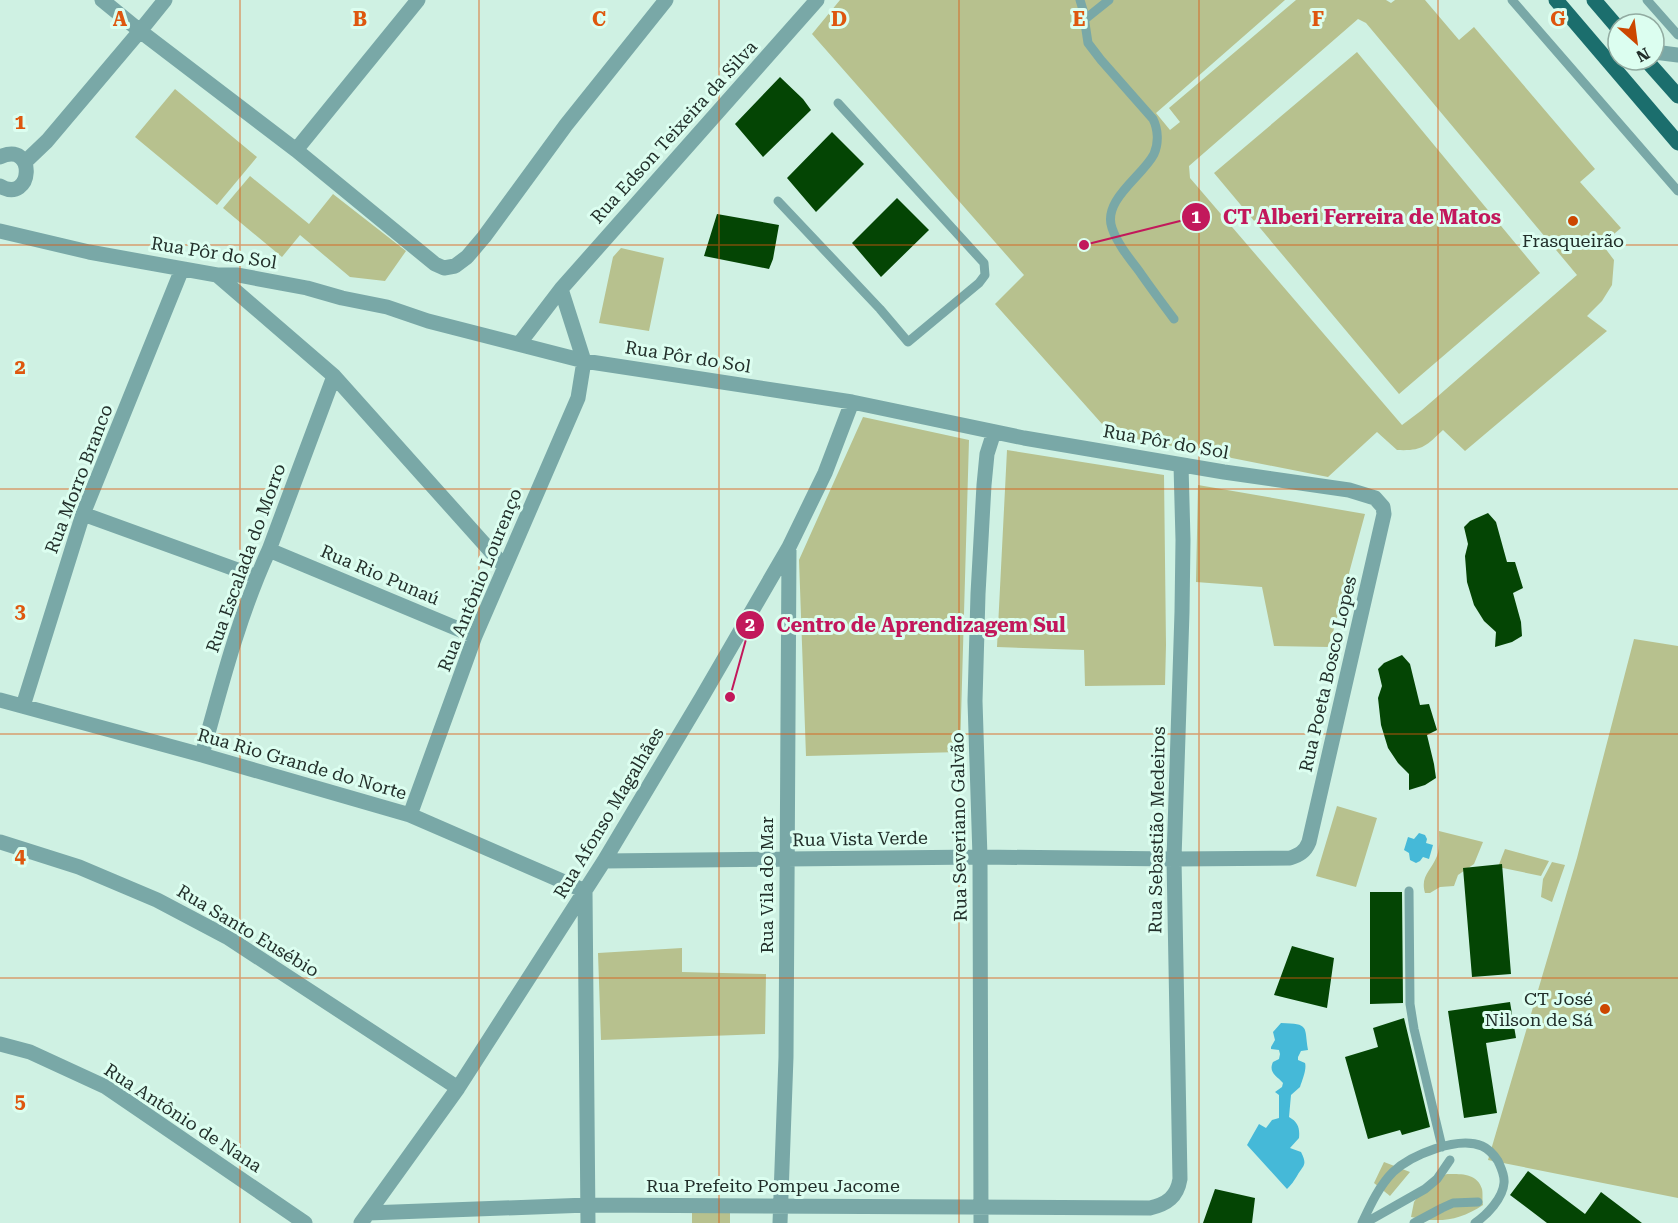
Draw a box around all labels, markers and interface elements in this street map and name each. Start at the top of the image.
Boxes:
text: A [113,7,128,31]
text: B [353,7,367,31]
text: C [592,7,606,31]
text: D [831,7,847,31]
text: E [1073,7,1086,31]
text: F [1312,7,1324,31]
text: G [1550,7,1566,31]
north arrow [1606,12,1666,72]
street label: Rua Edson Teixeira da Silva [586,36,761,227]
text: N [1633,44,1653,66]
text: 1 [14,110,26,134]
callout: CT Alberi Ferreira de Matos [1181,198,1513,236]
text: CT Alberi Ferreira de Matos [1223,205,1501,229]
text: 1 [1191,206,1201,227]
marker: Frasqueirão [1566,214,1580,228]
place label: Frasqueirão [1522,230,1624,251]
street label: Rua Pôr do Sol [150,232,279,273]
street label: Rua Pôr do Sol [624,336,753,377]
text: 2 [14,355,26,379]
street label: Rua Morro Branco [40,401,117,556]
street label: Rua Pôr do Sol [1102,420,1231,463]
street label: Rua Escalada do Morro [202,460,290,655]
street label: Rua Antônio Lourenço [433,485,526,675]
street label: Rua Rio Punaú [318,540,443,609]
street label: Rua Poeta Bosco Lopes [1295,574,1360,774]
text: 3 [14,599,26,623]
callout: Centro de Aprendizagem Sul [735,606,1078,644]
text: Centro de Aprendizagem Sul [776,613,1066,637]
text: 2 [745,614,755,635]
street label: Rua Rio Grande do Norte [195,724,409,804]
street label: Rua Afonso Magalhães [549,724,668,902]
street label: Rua Sebastião Medeiros [1144,726,1169,934]
street label: Rua Severiano Galvão [946,732,971,922]
street label: Rua Vila do Mar [756,816,777,954]
street label: Rua Vista Verde [792,827,928,850]
text: 4 [14,844,26,868]
street label: Rua Santo Eusébio [174,880,323,981]
place label: CT José Nilson de Sá [1485,988,1593,1030]
marker: CT José Nilson de Sá [1598,1002,1612,1016]
street label: Rua Antônio de Nana [101,1059,266,1177]
text: 5 [14,1089,26,1113]
street label: Rua Prefeito Pompeu Jacome [646,1175,900,1196]

